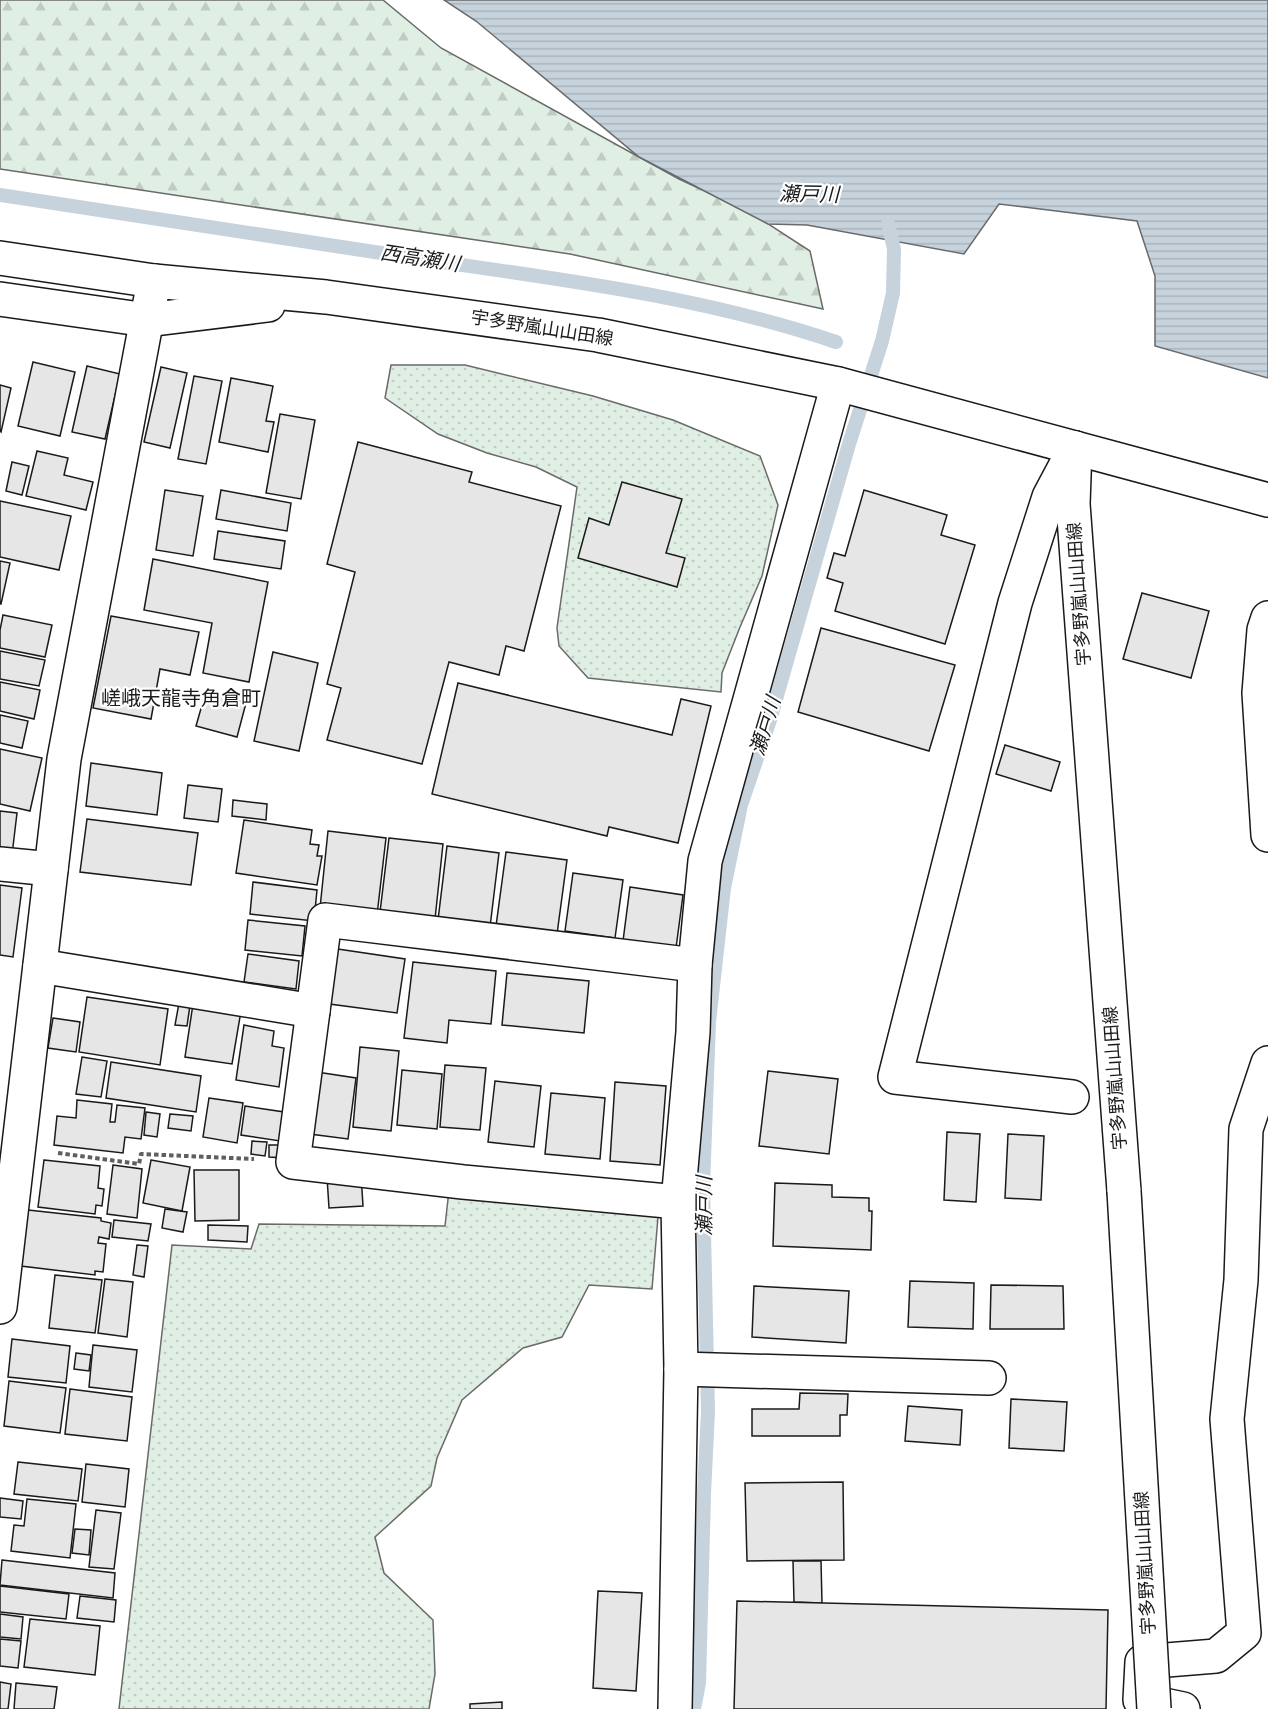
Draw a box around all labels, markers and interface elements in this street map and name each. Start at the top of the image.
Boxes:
water label: 瀬戸川 [779,180,841,208]
water label: 西高瀬川 [378,239,464,277]
street label: 宇多野嵐山山田線 [469,305,615,350]
street label: 宇多野嵐山山田線 [1062,521,1095,667]
district label: 嵯峨天龍寺角倉町 [101,685,261,711]
water label: 瀬戸川 [744,692,787,758]
street label: 宇多野嵐山山田線 [1098,1005,1131,1151]
water label: 瀬戸川 [691,1174,717,1236]
street label: 宇多野嵐山山田線 [1129,1491,1160,1636]

